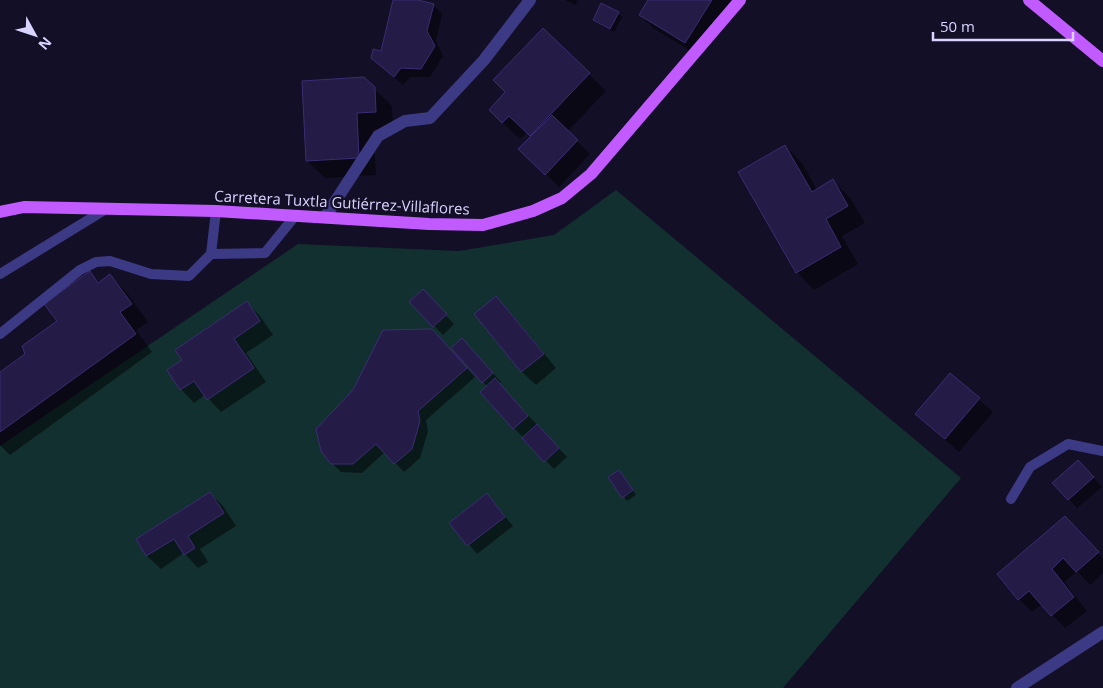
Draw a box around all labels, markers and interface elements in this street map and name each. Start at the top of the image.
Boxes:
north arrow [10,10,60,60]
scale bar [933,10,1073,42]
text: 50 m [940,16,975,36]
text: N [34,33,56,54]
street label: Carretera Tuxtla Gutiérrez-Villaflores [214,185,470,219]

